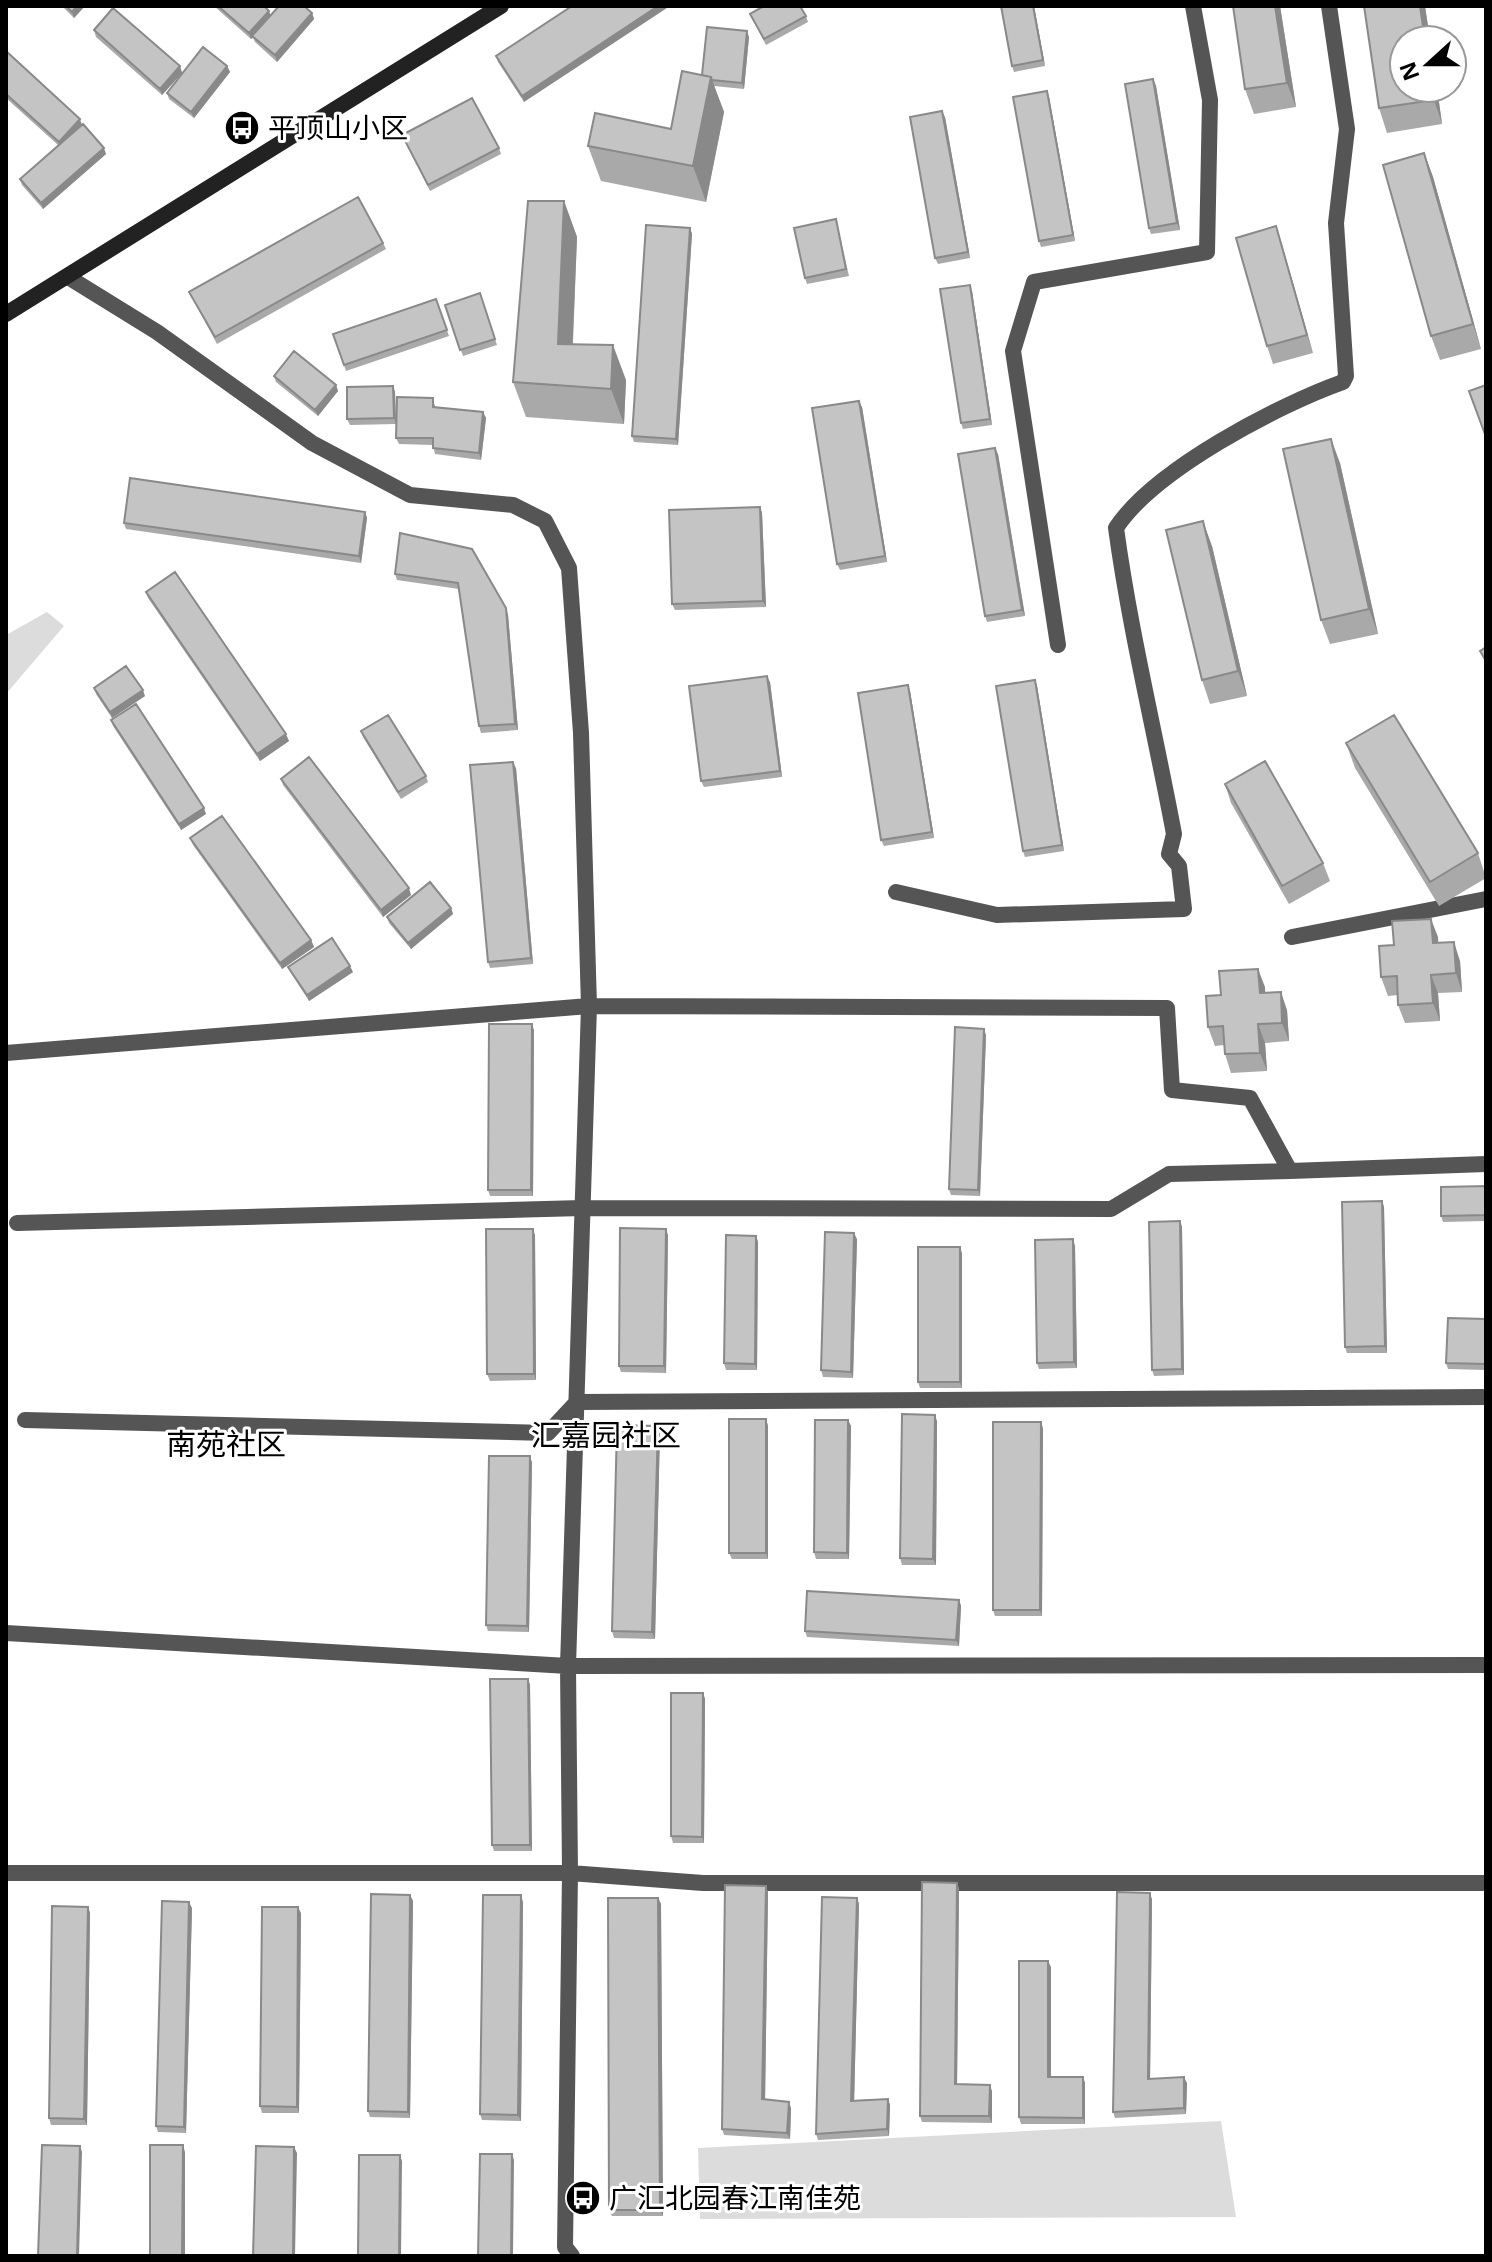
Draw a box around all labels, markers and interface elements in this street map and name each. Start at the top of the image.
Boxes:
north arrow [1388,24,1468,104]
text: N [1391,58,1426,85]
place label: 平顶山小区 [268,108,408,146]
bus stop icon: 平顶山小区 [223,109,261,147]
district label: 汇嘉园社区 [531,1414,681,1455]
district label: 南苑社区 [166,1423,286,1464]
place label: 广汇北园春江南佳苑 [609,2178,861,2216]
bus stop icon: 广汇北园春江南佳苑 [564,2179,602,2217]

